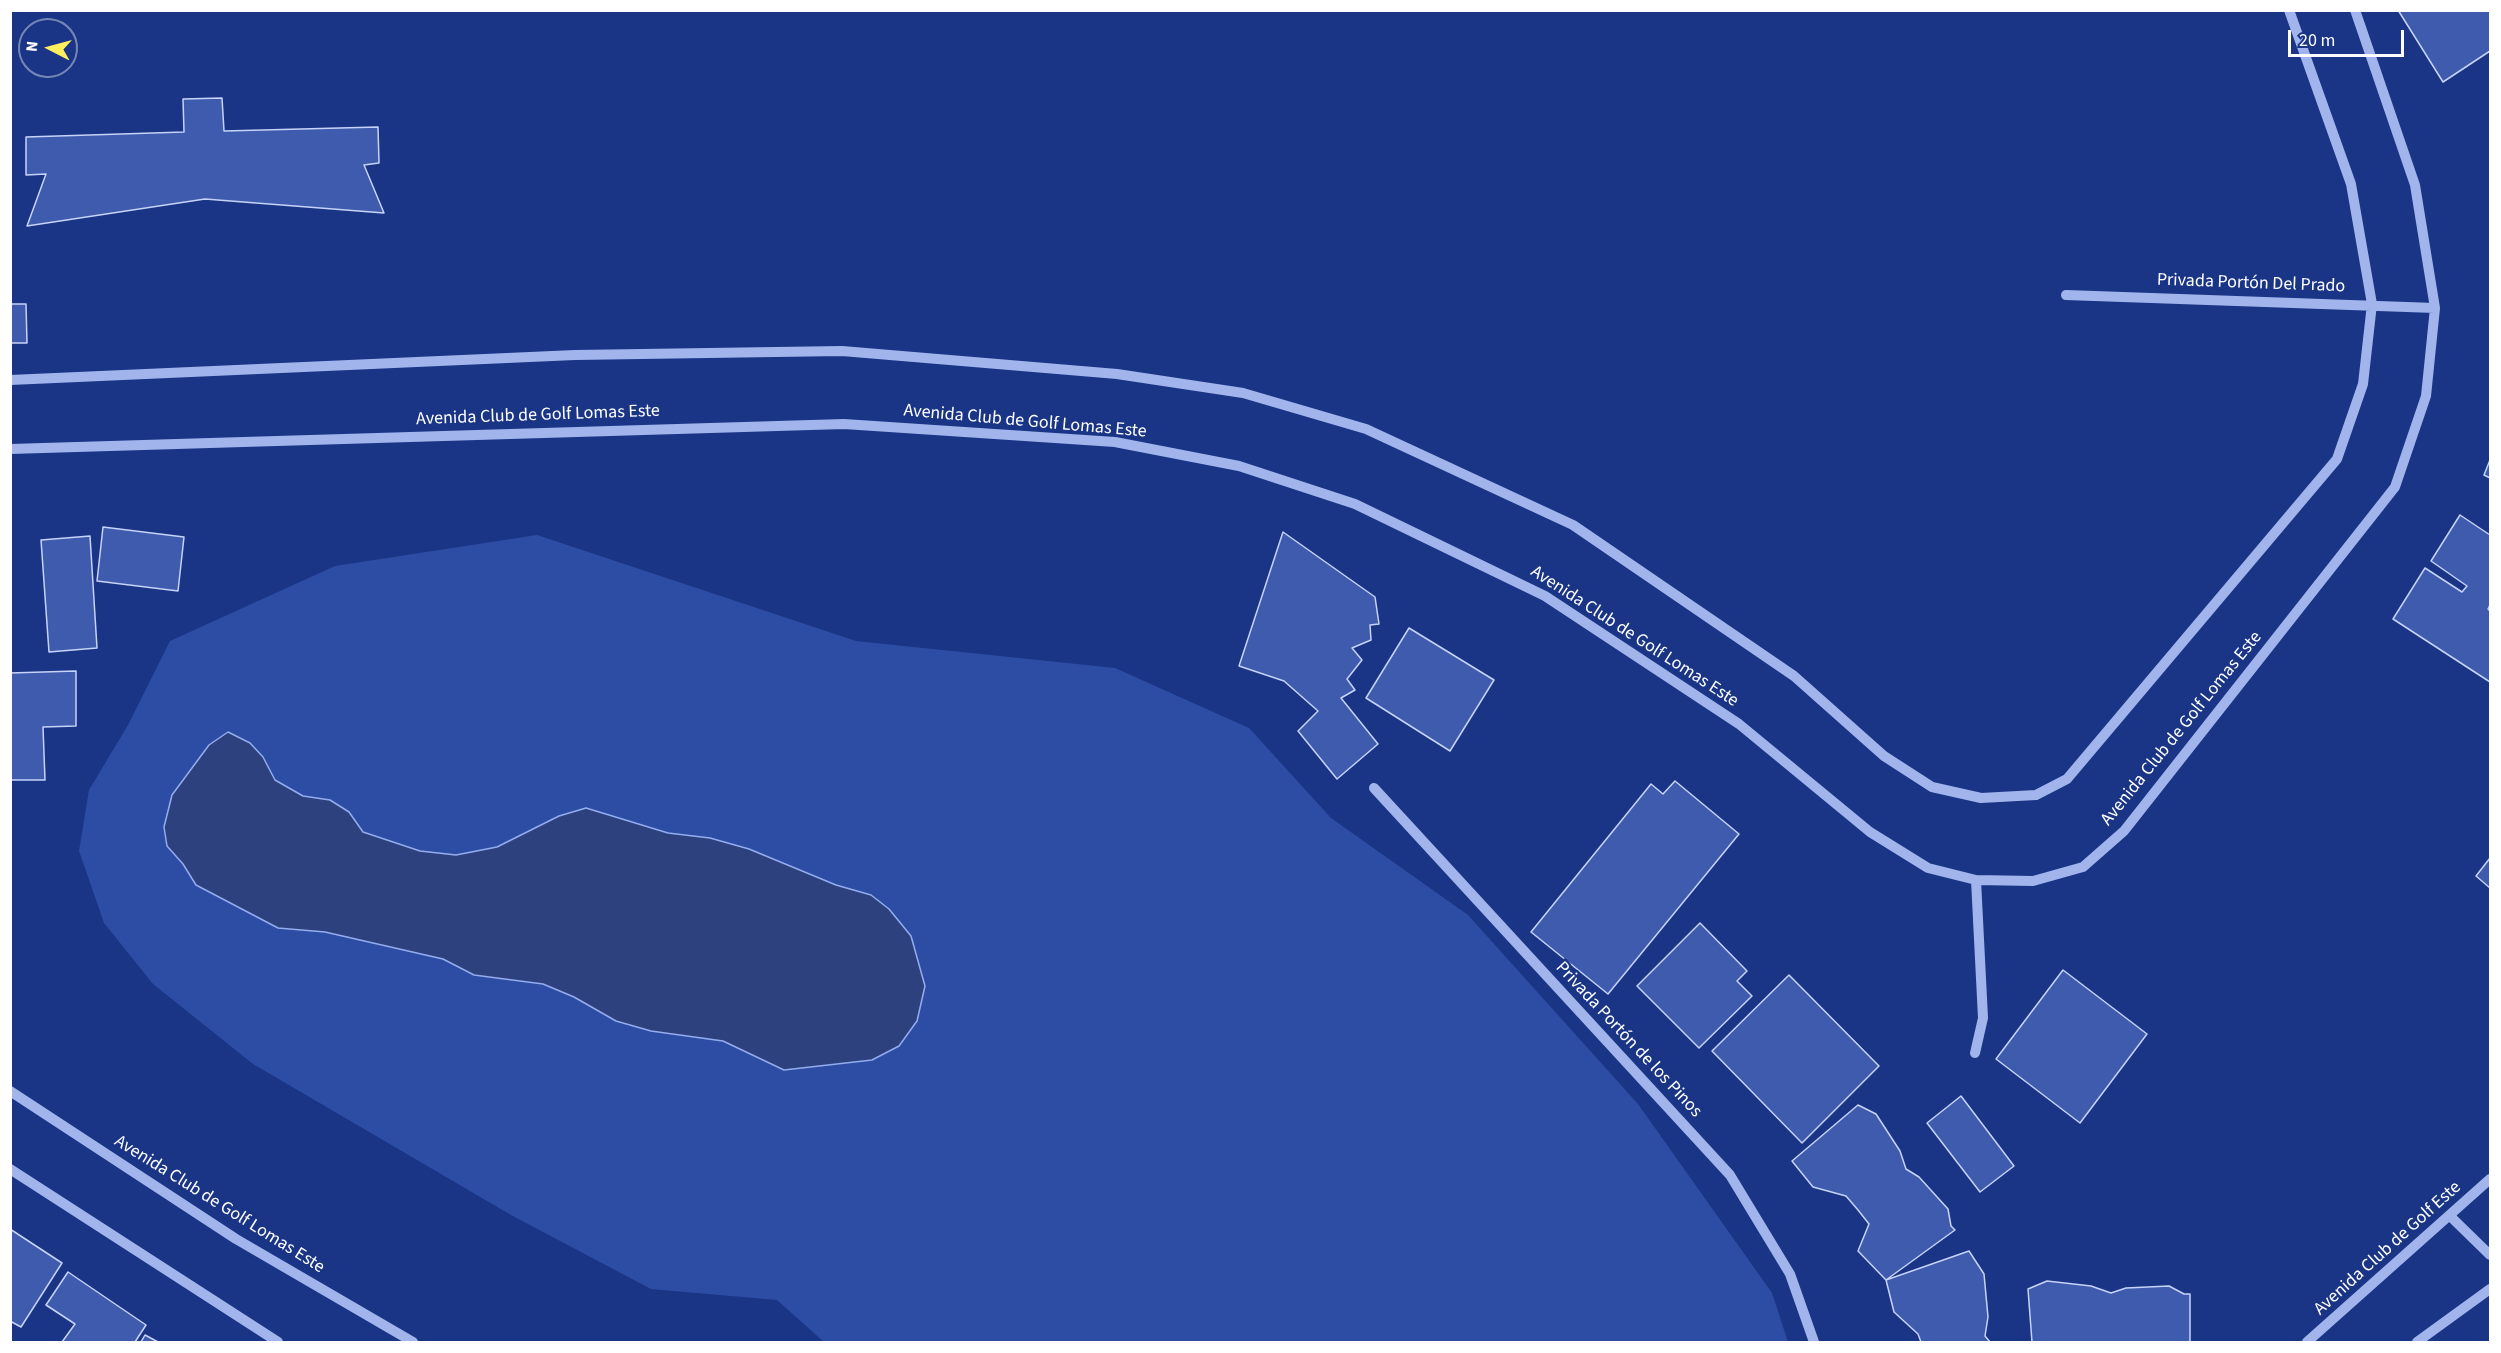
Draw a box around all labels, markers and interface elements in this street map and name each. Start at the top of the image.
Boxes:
north arrow [18,18,78,78]
scale bar [2291,18,2406,56]
text: 20 m [2299,28,2335,53]
text: N [21,40,44,53]
street label: Privada Portón Del Prado [2156,270,2346,298]
street label: Avenida Club de Golf Lomas Este [416,401,660,431]
street label: Avenida Club de Golf Lomas Este [903,401,1147,443]
street label: Avenida Club de Golf Lomas Este [1526,562,1742,712]
street label: Avenida Club de Golf Lomas Este [2097,627,2267,831]
street label: Privada Portón de los Pinos [1550,958,1706,1122]
street label: Avenida Club de Golf Lomas Este [110,1131,328,1279]
street label: Avenida Club de Golf Este [2310,1177,2466,1321]

